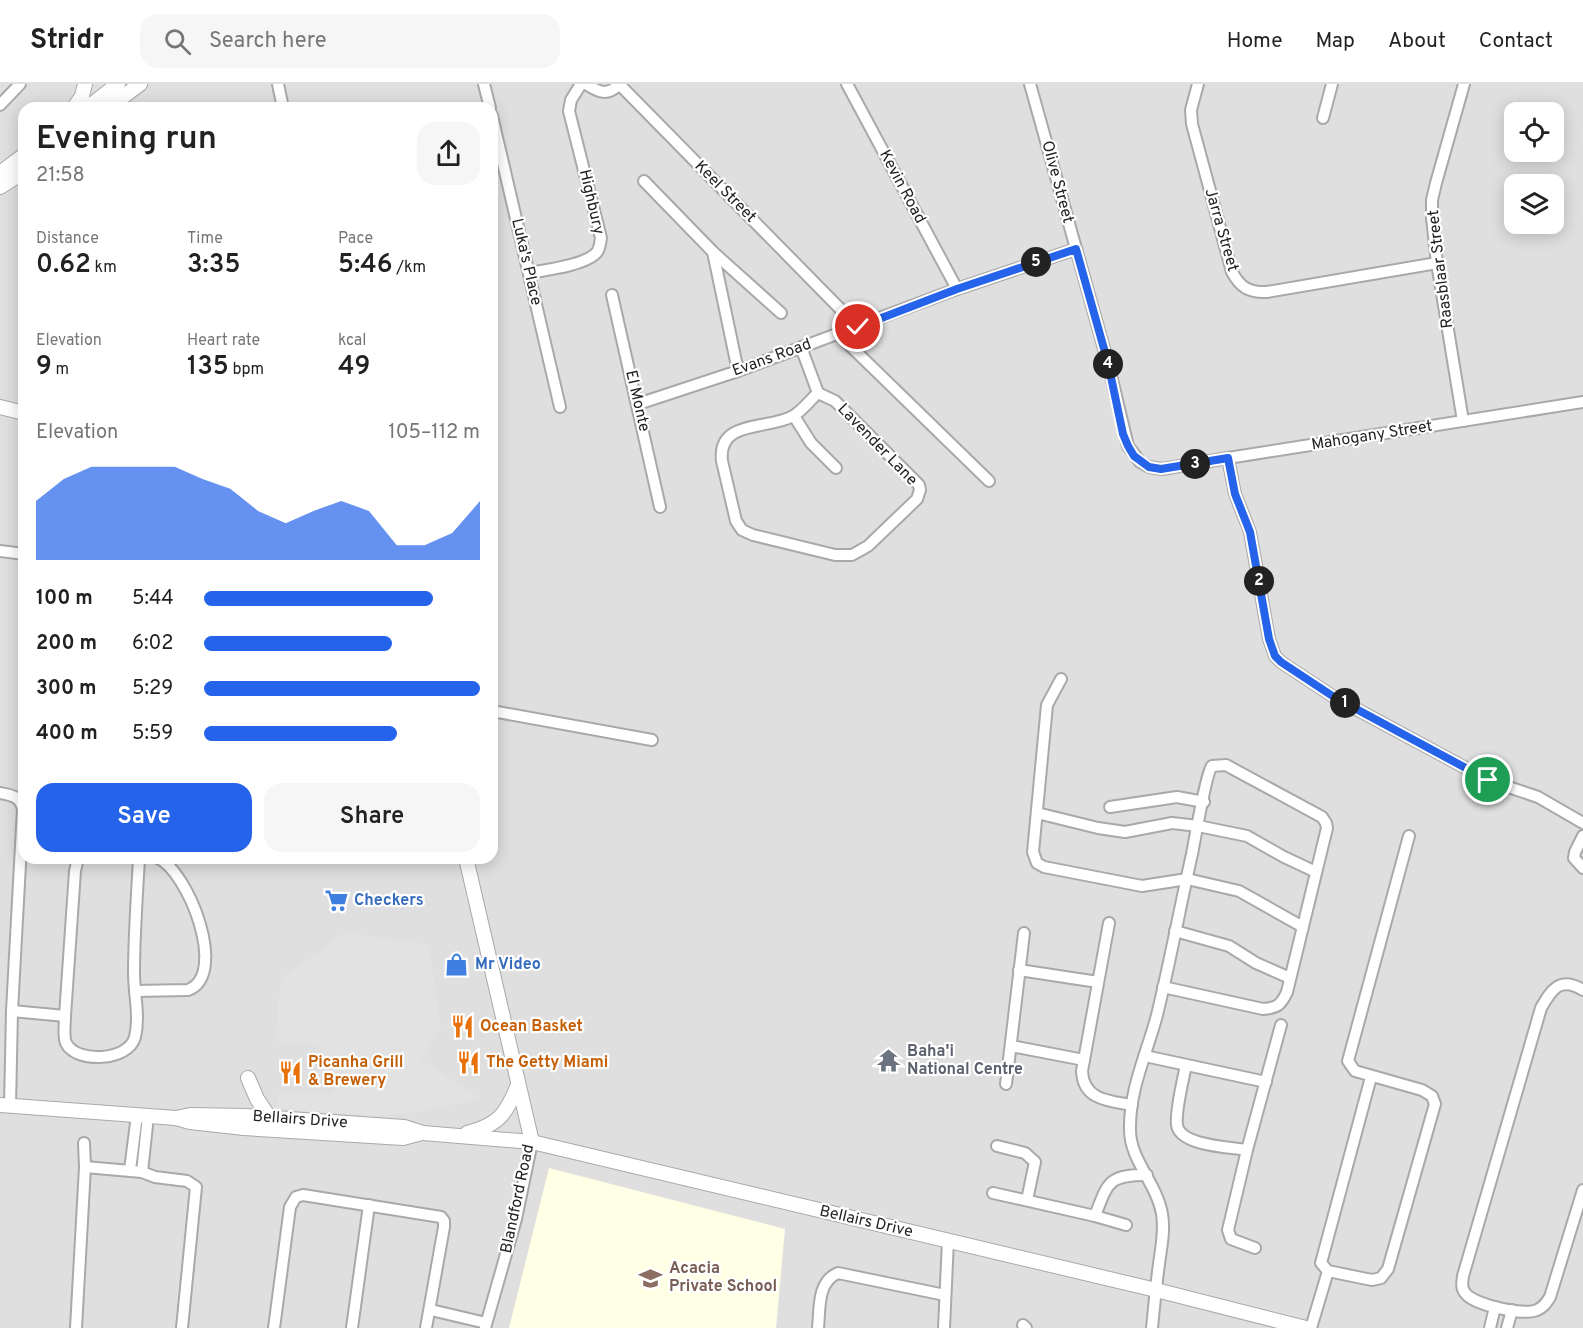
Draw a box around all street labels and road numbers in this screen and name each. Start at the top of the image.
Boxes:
street label: Olive Street [1036,139,1078,225]
street label: Kevin Road [874,147,930,227]
street label: Keel Street [690,157,760,227]
street label: Highbury [574,167,608,237]
street label: Jarra Street [1200,186,1242,274]
street label: Raasblaar Street [1424,209,1458,329]
street label: Luka's Place [506,216,546,308]
street label: Evans Road [730,334,814,382]
street label: El Monte [620,368,654,434]
street label: Lavender Lane [833,400,921,490]
street label: Mahogany Street [1310,417,1434,455]
street label: Bellairs Drive [252,1107,348,1133]
street label: Blandford Road [497,1143,539,1255]
street label: Bellairs Drive [817,1202,915,1242]

